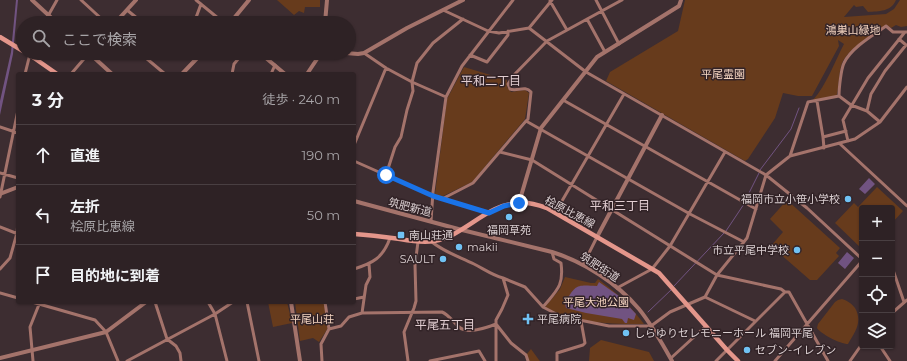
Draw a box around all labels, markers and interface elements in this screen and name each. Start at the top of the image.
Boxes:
search box [16,16,356,60]
park label: 鴻巣山緑地 [826,23,881,37]
icon: search [30,27,52,49]
text: ここで検索 [62,30,137,49]
park label: 平尾霊園 [701,67,745,81]
district label: 平和二丁目 [461,73,521,88]
text: 3 分 [32,90,64,110]
text: 徒歩 · 240 m [262,91,340,107]
icon: ahead [32,144,54,166]
text: 直進 [70,146,100,165]
text: 190 m [302,147,340,163]
route start [377,166,395,184]
place label: 福岡市立小笹小学校 [741,192,840,206]
street label: 桧原比恵線 [542,193,598,231]
route end [510,194,528,212]
marker: 福岡市立小笹小学校 [843,194,853,204]
street label: 筑肥新道 [387,195,433,219]
text: 左折 [70,197,100,216]
district label: 平和三丁目 [590,198,650,213]
icon: left [32,204,54,226]
map controls [859,205,895,349]
button: + [859,205,895,241]
text: 50 m [307,207,340,223]
marker: 福岡草苑 [504,212,514,222]
text: 桧原比恵線 [70,218,135,234]
place label: 福岡草苑 [487,223,531,237]
place label: 南山荘通 [409,228,453,242]
marker: 南山荘通 [396,230,406,240]
place label: makii [467,240,498,254]
button: − [859,241,895,277]
marker: makii [454,242,464,252]
place label: 市立平尾中学校 [712,243,789,257]
marker: 市立平尾中学校 [792,245,802,255]
street label: 筑肥街道 [578,249,622,285]
place label: SAULT [400,252,436,266]
marker: SAULT [438,254,448,264]
icon: arrive [32,264,54,286]
text: 目的地に到着 [70,266,160,285]
button: locate [859,277,895,313]
park label: 平尾大池公園 [563,295,629,309]
park label: 平尾山荘 [290,312,334,326]
place label: 平尾病院 [537,312,581,326]
marker: 平尾病院 [522,313,534,325]
button: layers [859,313,895,349]
district label: 平尾五丁目 [415,317,475,332]
place label: しらゆりセレモニーホール 福岡平尾 [634,326,813,340]
marker: しらゆりセレモニーホール 福岡平尾 [621,328,631,338]
place label: セブン-イレブン [755,343,836,357]
marker: セブン-イレブン [742,345,752,355]

